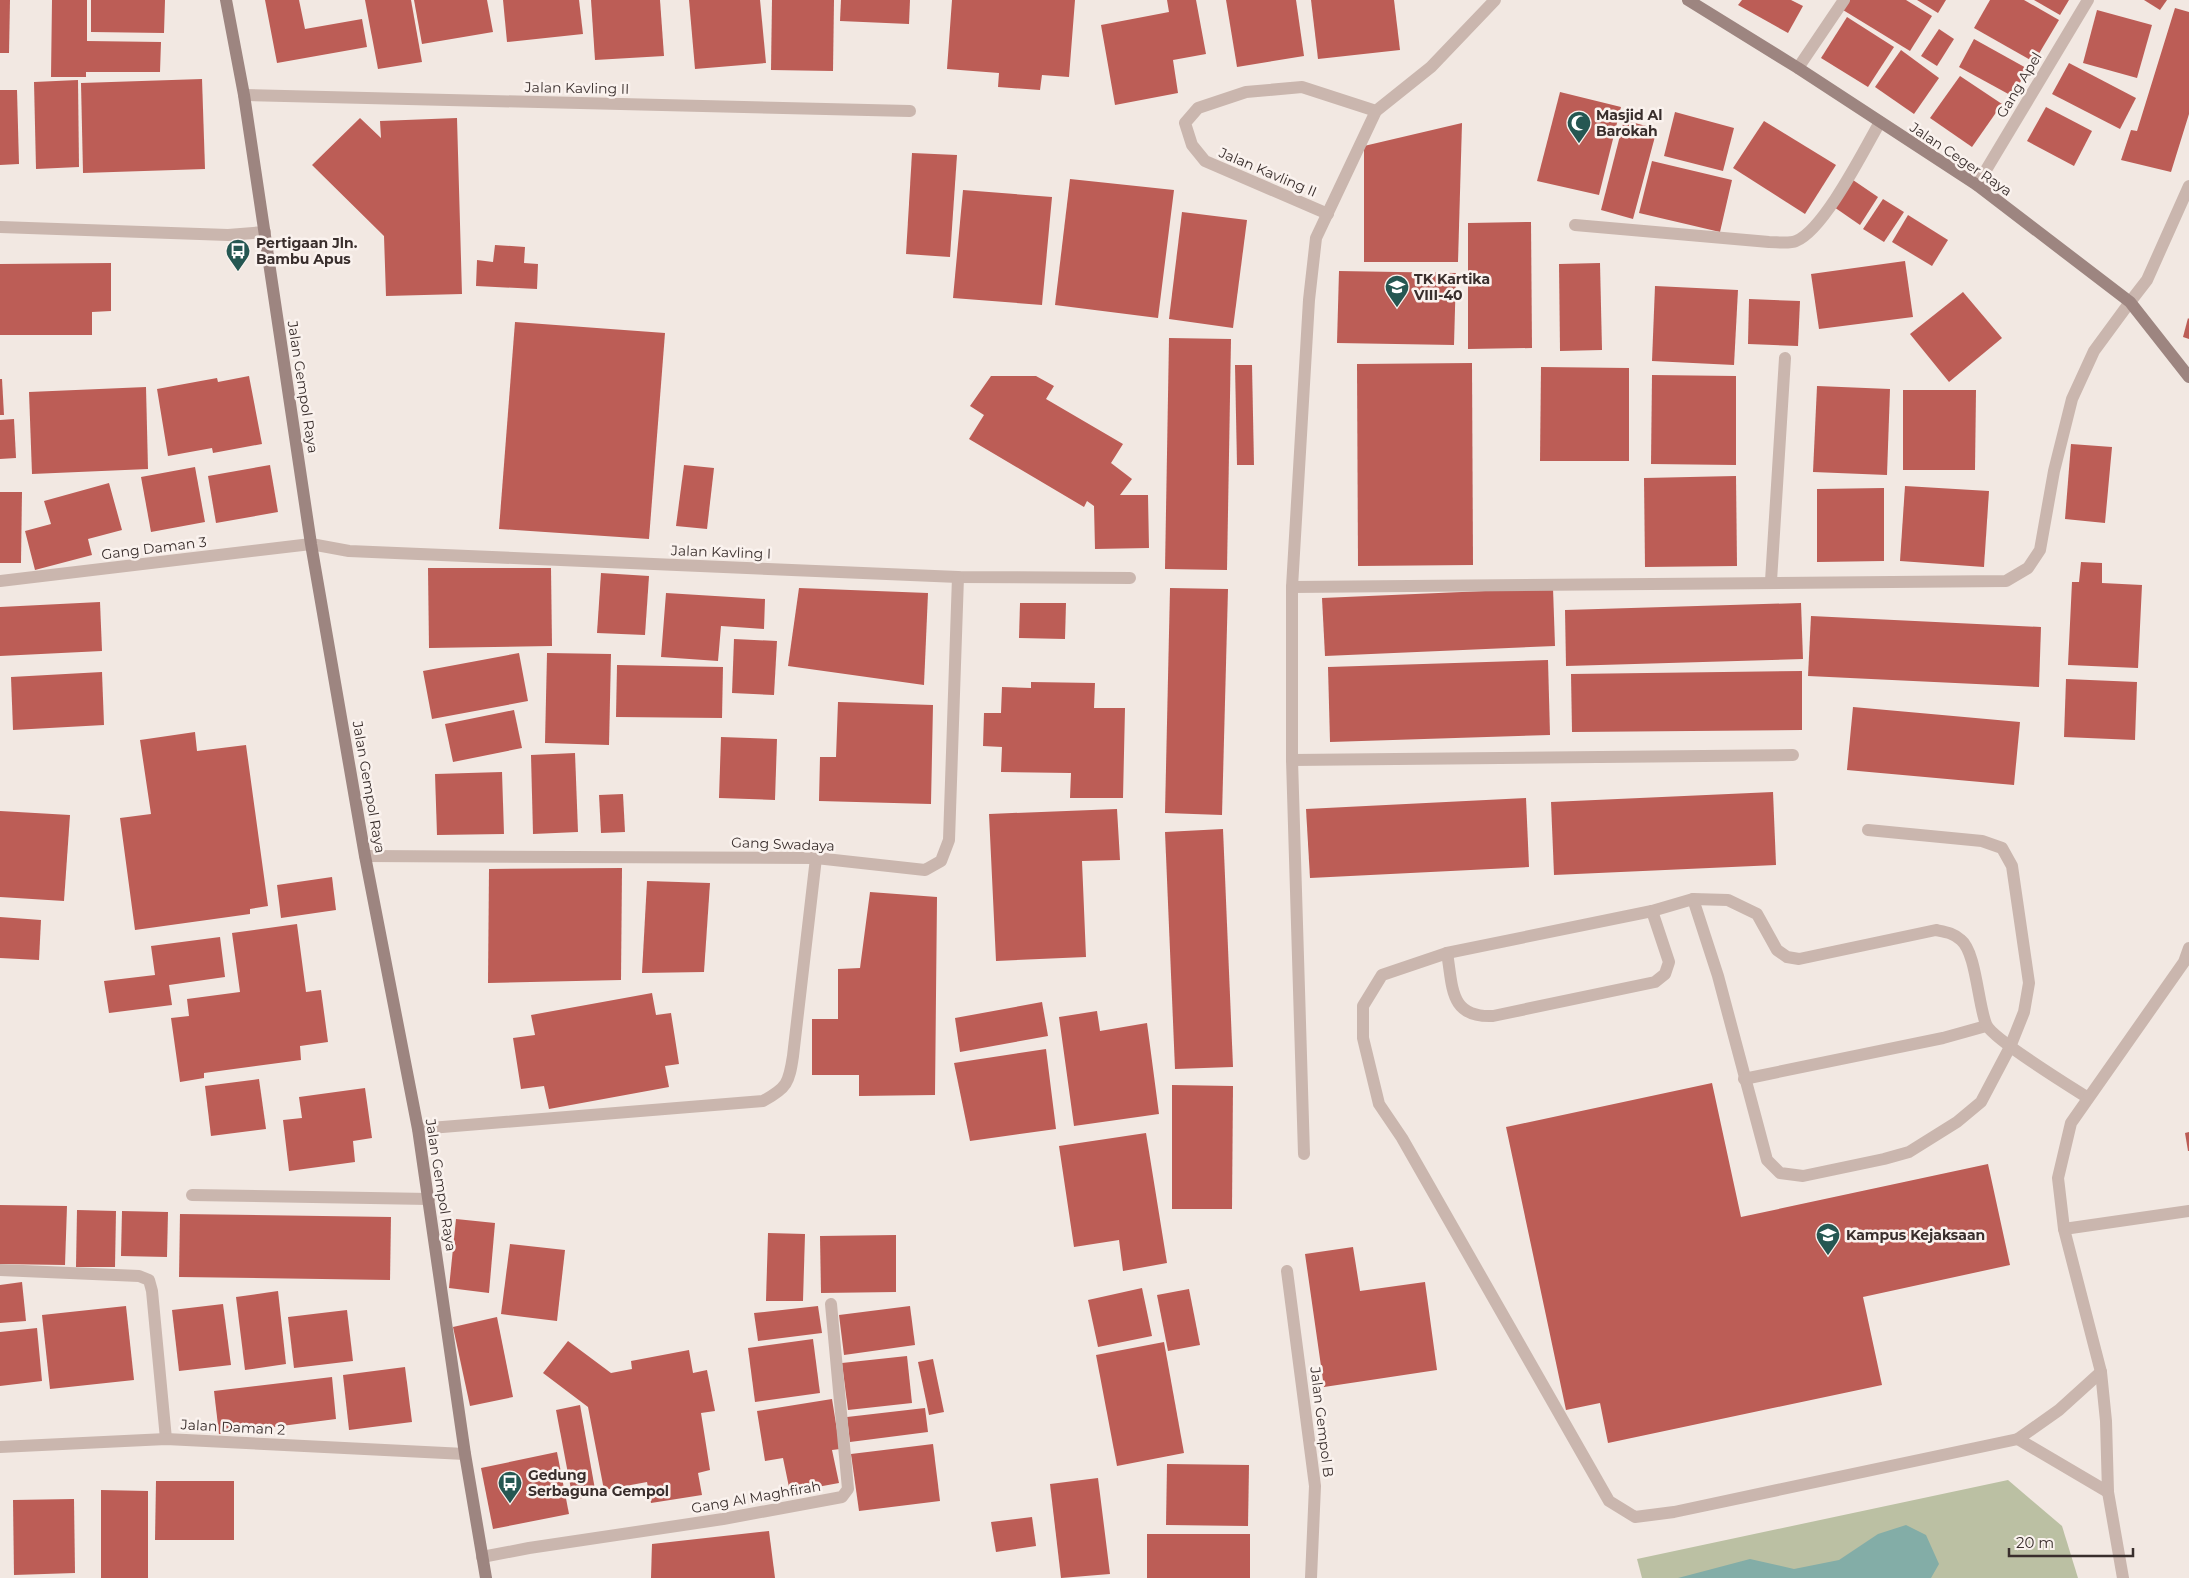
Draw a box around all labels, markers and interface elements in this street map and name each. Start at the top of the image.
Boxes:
street label: Gang Apel [1992,49,2046,121]
street label: Jalan Kavling II [524,78,629,98]
place label: Masjid Al Barokah [1596,106,1663,140]
mosque icon: Masjid Al Barokah [1566,110,1592,144]
street label: Jalan Ceger Raya [1906,118,2016,200]
street label: Jalan Kavling II [1215,143,1320,201]
place label: Pertigaan Jln. Bambu Apus [256,234,358,268]
bus stop icon: Pertigaan Jln. Bambu Apus [225,238,251,272]
place label: TK Kartika VIII-40 [1413,270,1490,304]
school or university icon: TK Kartika VIII-40 [1384,274,1410,308]
street label: Jalan Gempol Raya [283,318,322,455]
street label: Gang Daman 3 [100,533,208,563]
street label: Jalan Kavling I [670,541,771,563]
street label: Jalan Gempol Raya [348,719,389,854]
street label: Gang Swadaya [731,833,835,855]
street label: Jalan Gempol Raya [421,1116,460,1253]
school or university icon: Kampus Kejaksaan [1815,1222,1841,1256]
place label: Kampus Kejaksaan [1846,1226,1985,1244]
street label: Jalan Gempol B [1306,1365,1338,1478]
street label: Jalan Daman 2 [179,1415,286,1439]
place label: Gedung Serbaguna Gempol [528,1466,669,1500]
bus stop icon: Gedung Serbaguna Gempol [497,1470,523,1504]
street label: Gang Al Maghfirah [690,1477,822,1517]
scale bar [2009,1526,2133,1558]
text: 20 m [2016,1533,2054,1552]

